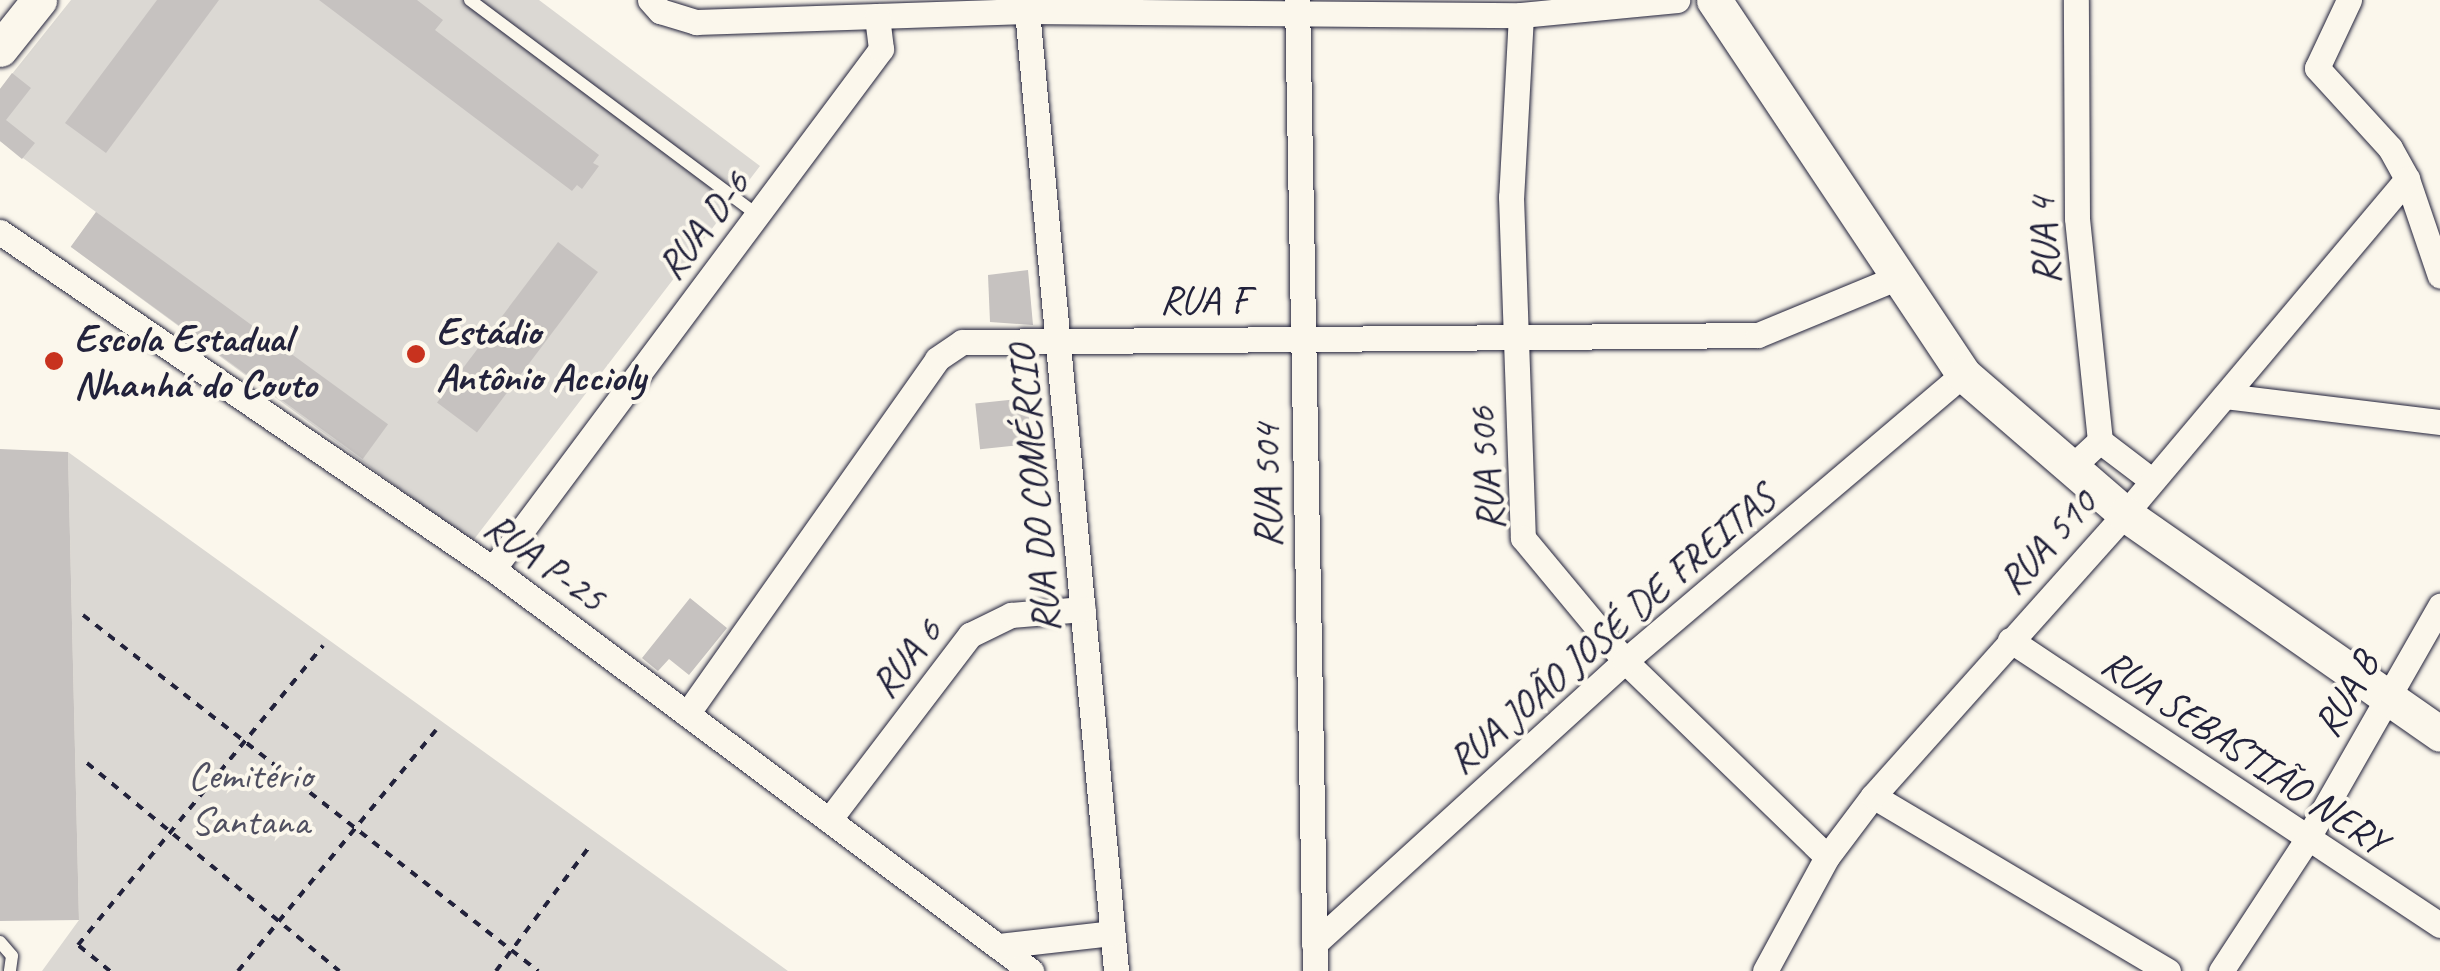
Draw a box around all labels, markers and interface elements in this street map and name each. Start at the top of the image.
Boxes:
street label: RUA D-6 [647,161,759,289]
street label: RUA 4 [2017,196,2071,286]
street label: RUA F [1160,276,1248,324]
place label: Estádio Antônio Accioly [436,307,645,401]
place label: Escola Estadual Nhanhá do Couto [74,314,316,408]
marker: Estádio Antônio Accioly [405,343,427,365]
street label: RUA DO COMÉRCIO [998,344,1070,634]
marker: Escola Estadual Nhanhá do Couto [43,350,65,372]
street label: RUA 506 [1457,405,1515,533]
street label: RUA 504 [1242,424,1292,548]
street label: RUA JOÃO JOSÉ DE FREITAS [1437,473,1785,785]
street label: RUA 510 [1988,480,2106,604]
street label: RUA P-25 [475,502,615,622]
street label: RUA 6 [860,609,952,707]
street label: RUA SEBASTIÃO NERY [2092,638,2398,866]
street label: RUA B [2303,643,2389,745]
park label: Cemitério Santana [188,751,312,845]

